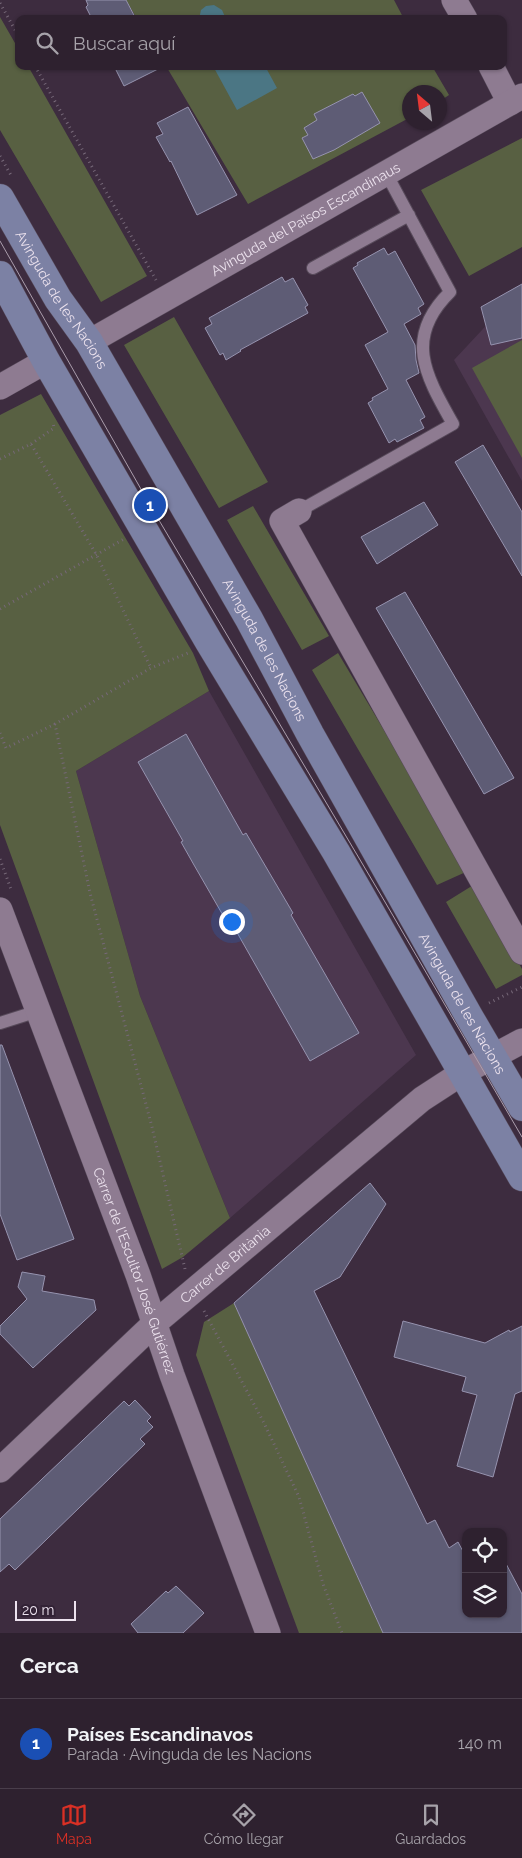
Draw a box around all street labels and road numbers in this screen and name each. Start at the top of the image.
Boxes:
street label: Avinguda del Països Escandinaus [208,159,403,279]
street label: Avinguda de les Nacions [12,228,111,372]
street label: Avinguda de les Nacions [219,576,310,724]
street label: Avinguda de les Nacions [416,930,509,1077]
street label: Carrer de l'Escultor José Gutiérrez [90,1165,179,1376]
street label: Carrer de Britània [177,1222,273,1306]

